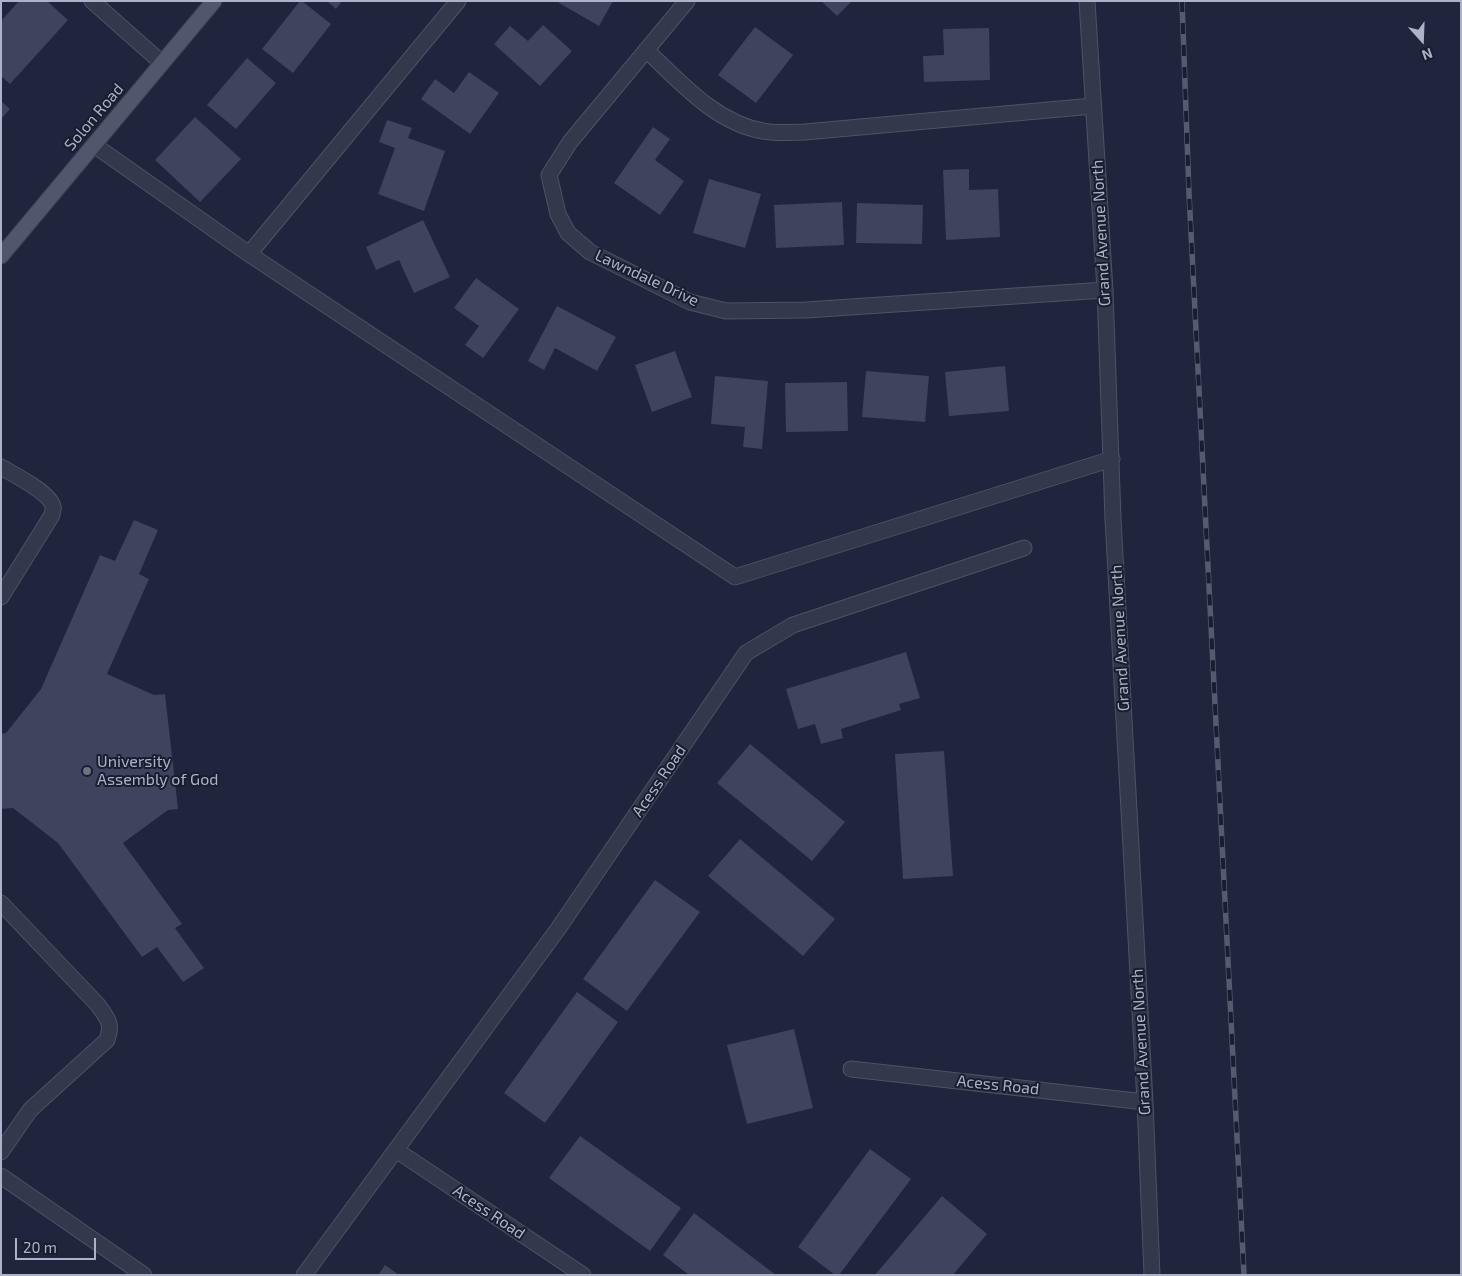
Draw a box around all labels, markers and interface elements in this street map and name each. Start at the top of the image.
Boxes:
north arrow [1397,15,1447,65]
text: N [1420,45,1435,64]
street label: Solon Road [60,80,128,154]
street label: Grand Avenue North [1088,159,1114,307]
street label: Lawndale Drive [592,246,702,310]
street label: Grand Avenue North [1107,564,1133,712]
street label: Acess Road [628,741,690,821]
place label: University Assembly of God [97,752,218,790]
marker: University Assembly of God [81,765,93,777]
street label: Grand Avenue North [1128,968,1154,1116]
street label: Acess Road [956,1071,1040,1099]
street label: Acess Road [449,1181,529,1243]
scale bar [18,1228,99,1260]
text: 20 m [23,1238,57,1256]

